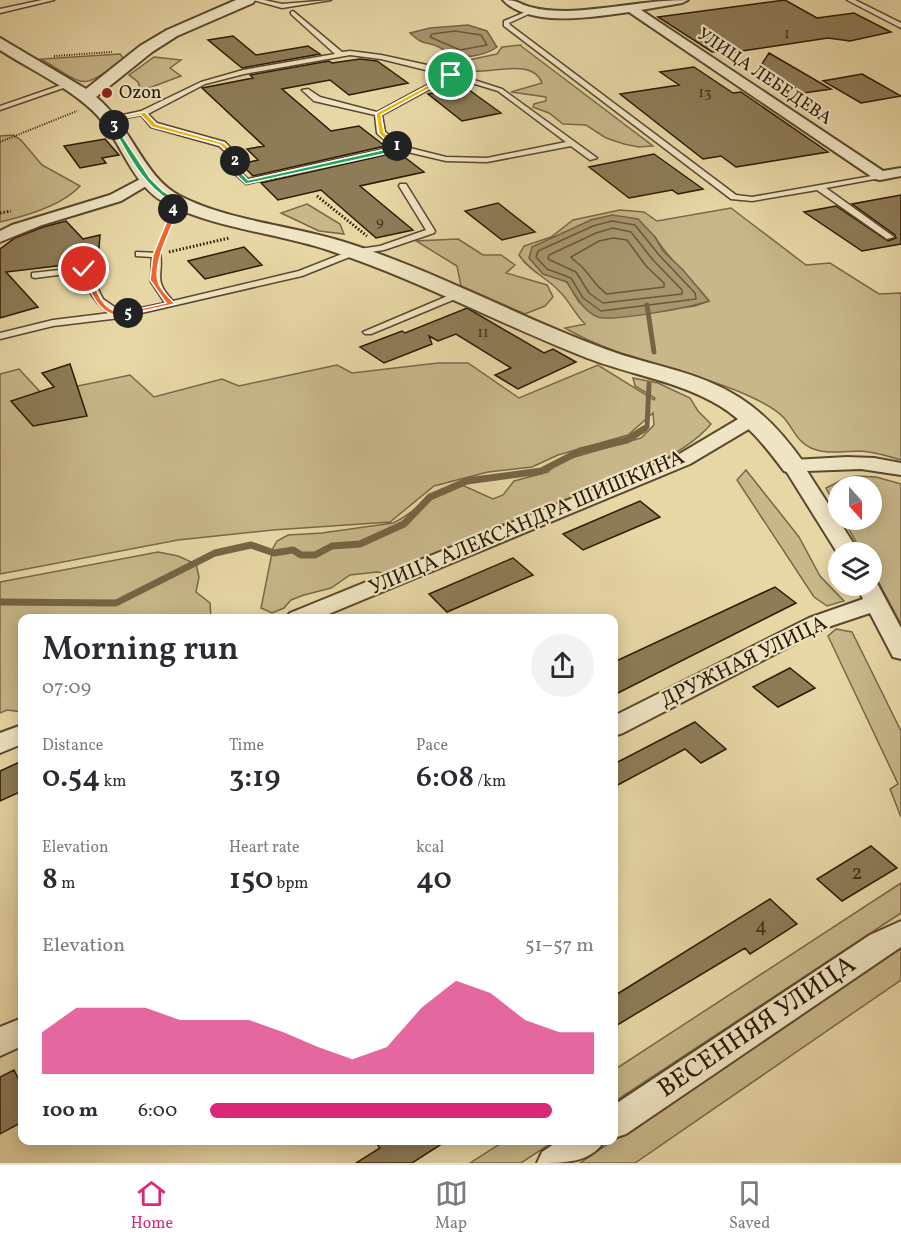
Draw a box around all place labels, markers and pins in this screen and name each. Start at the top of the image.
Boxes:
pin [425,49,476,100]
place label: Ozon [119,81,162,106]
marker: Ozon [100,86,114,100]
pin: 3 [99,110,129,140]
pin: 1 [382,131,412,161]
pin: 2 [220,146,250,176]
pin: 4 [158,194,188,224]
pin [58,243,109,294]
pin: 5 [113,298,143,328]

